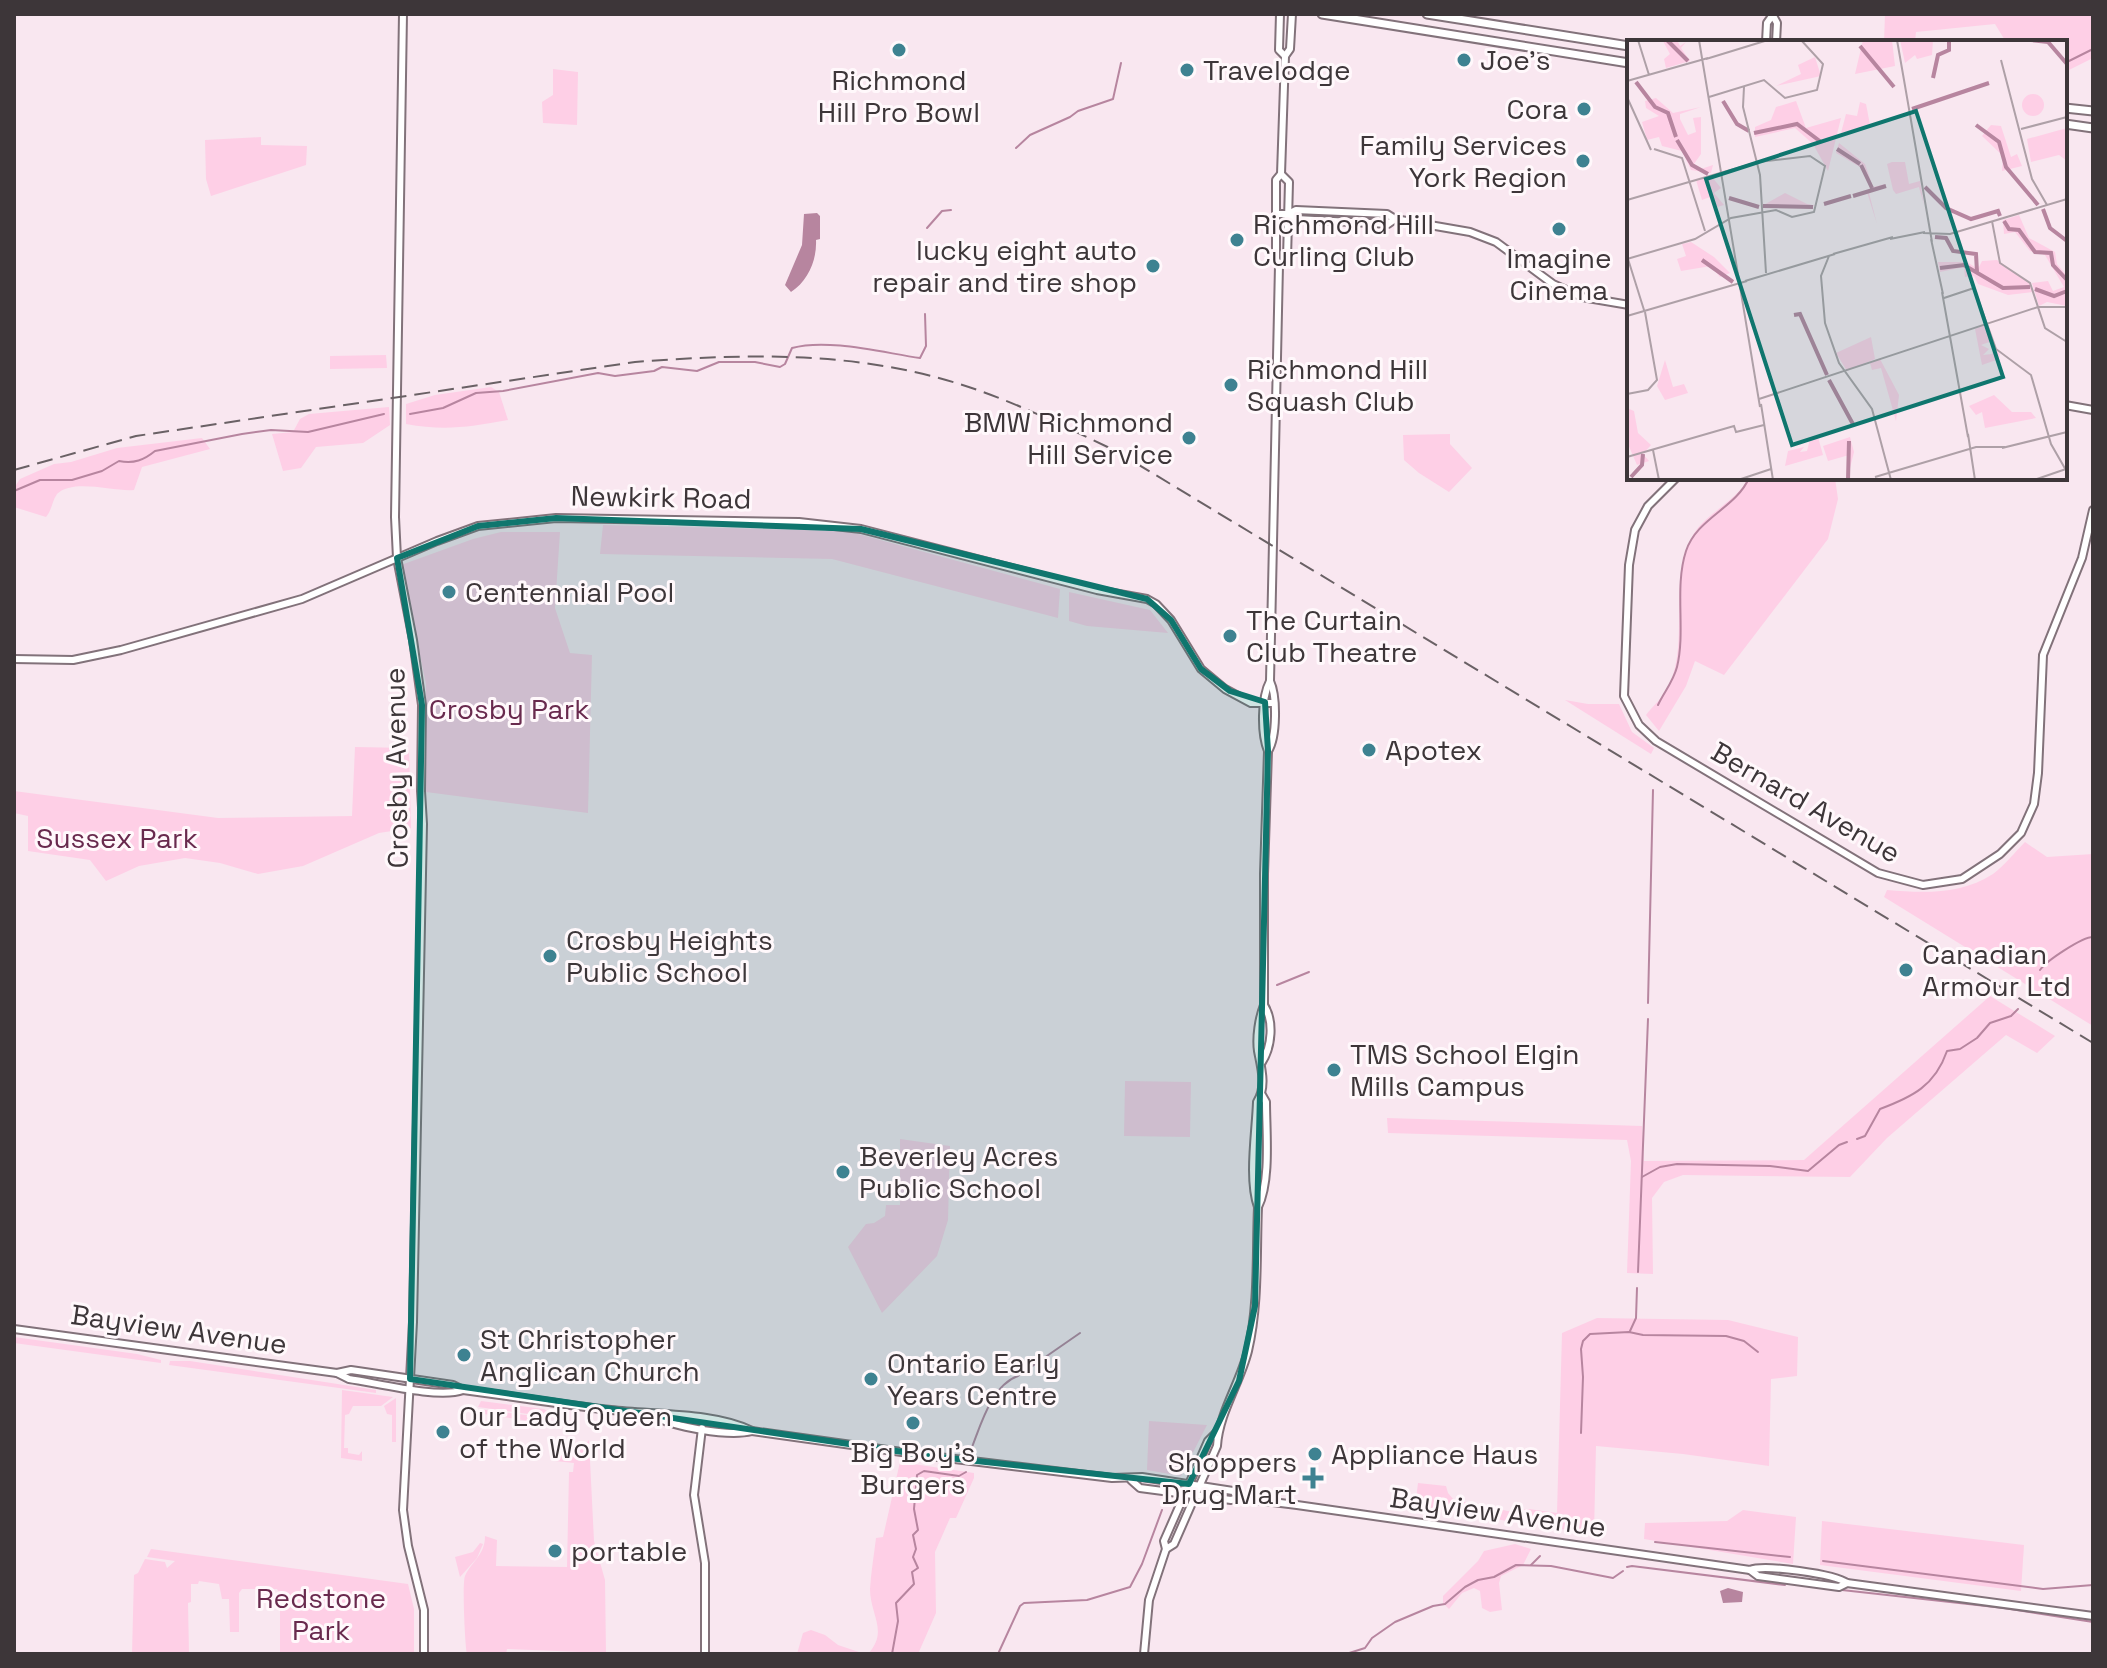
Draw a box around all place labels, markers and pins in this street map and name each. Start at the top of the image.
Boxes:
marker: Richmond Hill Pro Bowl [890,41,908,59]
place label: Joe's [1480,42,1551,78]
marker: Joe's [1455,51,1473,69]
place label: Travelodge [1203,52,1351,88]
marker: Travelodge [1178,61,1196,79]
place label: Richmond Hill Pro Bowl [818,62,980,130]
place label: Cora [1507,91,1568,127]
marker: Cora [1575,100,1593,118]
place label: Family Services York Region [1360,127,1567,195]
marker: Family Services York Region [1574,152,1592,170]
place label: Richmond Hill Curling Club [1253,206,1434,274]
marker: Imagine Cinema [1550,220,1568,238]
marker: Richmond Hill Curling Club [1228,231,1246,249]
place label: lucky eight auto repair and tire shop [872,232,1137,300]
place label: Imagine Cinema [1506,240,1612,308]
marker: lucky eight auto repair and tire shop [1144,257,1162,275]
place label: Richmond Hill Squash Club [1247,351,1428,419]
marker: Richmond Hill Squash Club [1222,376,1240,394]
place label: BMW Richmond Hill Service [964,404,1173,472]
marker: BMW Richmond Hill Service [1180,429,1198,447]
place label: Centennial Pool [465,574,674,610]
marker: Centennial Pool [440,583,458,601]
place label: The Curtain Club Theatre [1246,602,1417,670]
marker: The Curtain Club Theatre [1221,627,1239,645]
place label: Apotex [1385,732,1482,768]
marker: Apotex [1360,741,1378,759]
place label: Crosby Heights Public School [566,922,773,990]
place label: Canadian Armour Ltd [1922,936,2071,1004]
marker: Crosby Heights Public School [541,947,559,965]
marker: Canadian Armour Ltd [1897,961,1915,979]
place label: TMS School Elgin Mills Campus [1350,1036,1579,1104]
marker: TMS School Elgin Mills Campus [1325,1061,1343,1079]
place label: Beverley Acres Public School [859,1138,1058,1206]
marker: Beverley Acres Public School [834,1163,852,1181]
place label: St Christopher Anglican Church [480,1321,700,1389]
place label: Ontario Early Years Centre [887,1345,1060,1413]
marker: St Christopher Anglican Church [455,1346,473,1364]
marker: Ontario Early Years Centre [862,1370,880,1388]
place label: Our Lady Queen of the World [459,1398,672,1466]
marker: Big Boy's Burgers [904,1414,922,1432]
marker: Our Lady Queen of the World [434,1423,452,1441]
place label: Big Boy's Burgers [850,1434,976,1502]
place label: Appliance Haus [1331,1436,1538,1472]
place label: Shoppers Drug Mart [1162,1444,1297,1512]
marker: Appliance Haus [1306,1445,1324,1463]
marker: Shoppers Drug Mart [1304,1469,1322,1487]
place label: portable [571,1533,687,1569]
marker: portable [546,1542,564,1560]

